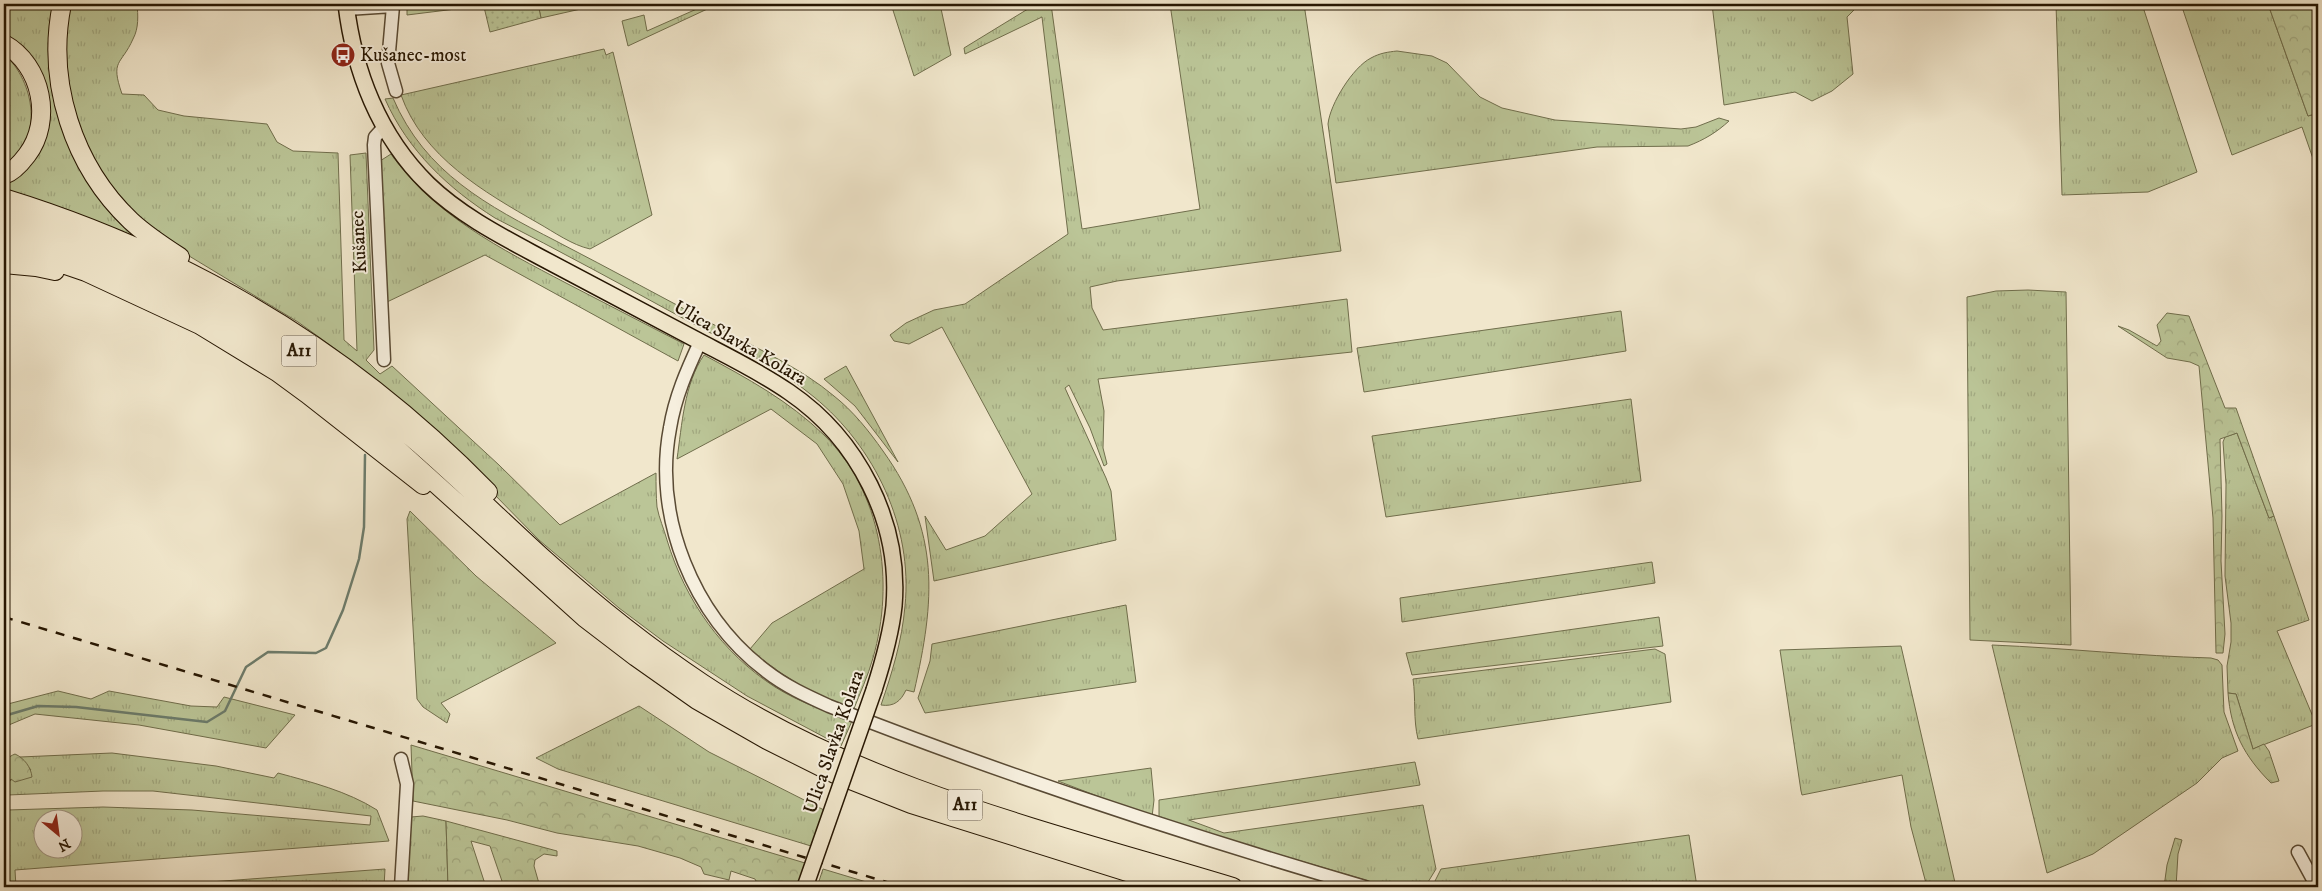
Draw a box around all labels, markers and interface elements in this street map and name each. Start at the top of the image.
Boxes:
bus stop icon: Kušanec-most [330,42,356,68]
place label: Kušanec-most [360,44,466,67]
street label: Kušanec [346,210,372,274]
street label: Ulica Slavka Kolara [669,295,811,391]
road number: A11 [282,336,316,366]
street label: Ulica Slavka Kolara [799,667,869,817]
road number: A11 [948,790,982,820]
north arrow [32,808,82,858]
text: N [54,834,73,855]

